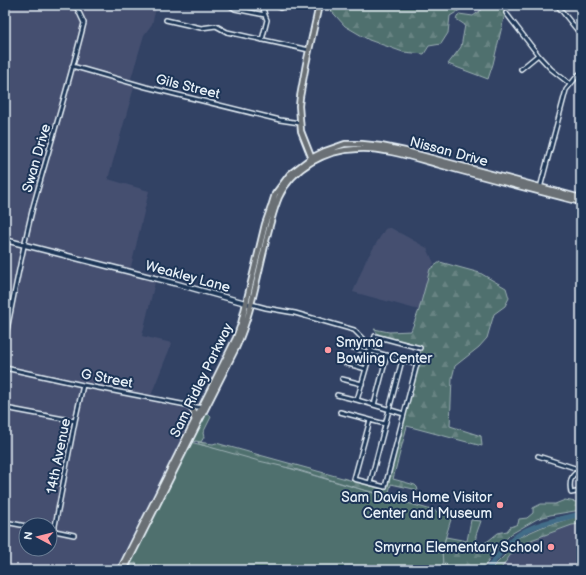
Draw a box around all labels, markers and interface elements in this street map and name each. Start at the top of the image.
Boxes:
street label: Gils Street [154,70,223,103]
street label: Swan Drive [19,122,54,194]
street label: Nissan Drive [408,133,490,170]
street label: Weakley Lane [144,257,232,296]
street label: Sam Ridley Parkway [166,320,237,440]
place label: Smyrna Bowling Center [336,334,433,367]
marker: Smyrna Bowling Center [323,345,333,355]
street label: G Street [80,365,135,392]
street label: 14th Avenue [43,417,74,495]
place label: Sam Davis Home Visitor Center and Museum [341,489,493,522]
marker: Sam Davis Home Visitor Center and Museum [495,500,505,510]
north arrow [18,517,58,557]
text: N [22,531,36,541]
place label: Smyrna Elementary School [374,539,543,556]
marker: Smyrna Elementary School [546,542,556,552]

